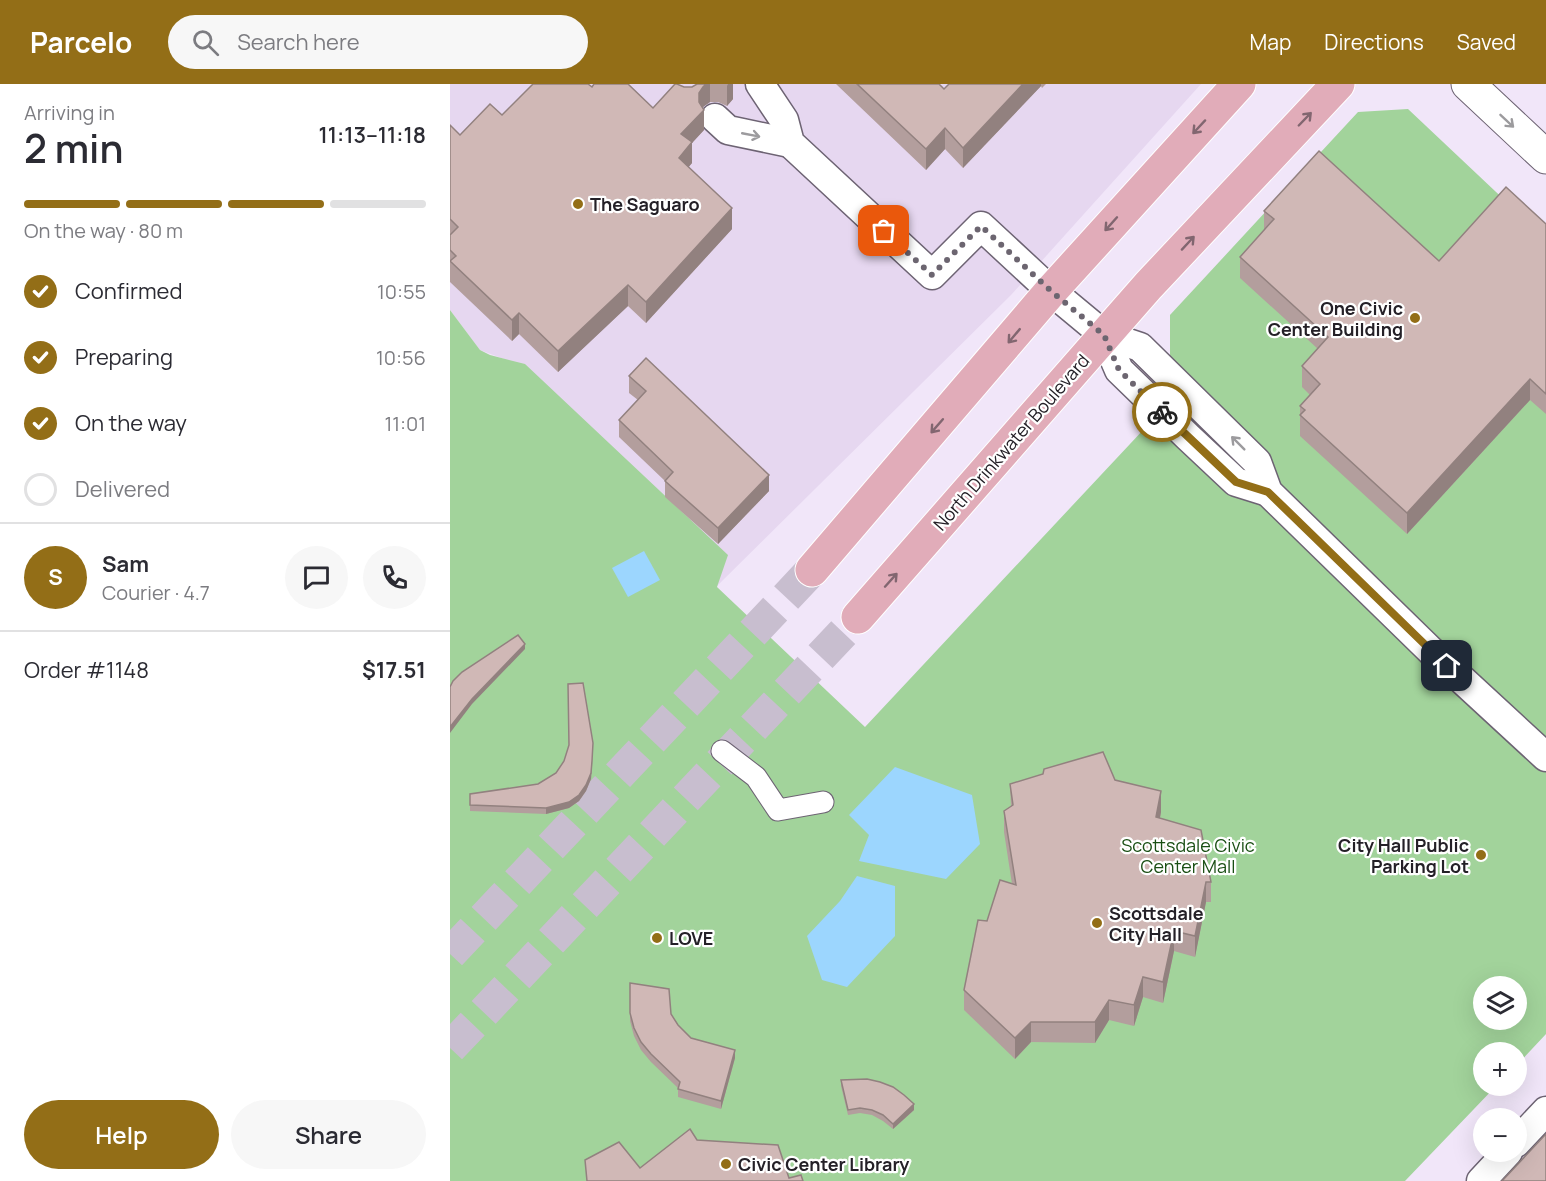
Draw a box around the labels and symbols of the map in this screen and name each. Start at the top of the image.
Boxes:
one-way arrow [1298,111,1312,126]
one-way arrow [1499,113,1514,127]
one-way arrow [1192,119,1206,134]
one-way arrow [740,130,760,141]
place label: The Saguaro [590,192,700,216]
marker: The Saguaro [571,197,585,211]
pin [858,205,909,256]
one-way arrow [1104,216,1118,231]
one-way arrow [1181,236,1195,251]
place label: One Civic Center Building [1268,296,1403,341]
marker: One Civic Center Building [1408,311,1422,325]
one-way arrow [1007,328,1020,344]
street label: North Drinkwater Boulevard [928,349,1094,535]
courier [1132,382,1192,442]
one-way arrow [930,418,944,433]
one-way arrow [1231,436,1246,451]
one-way arrow [884,573,898,588]
pin [1421,640,1472,691]
park label: Scottsdale Civic Center Mall [1121,833,1255,878]
place label: City Hall Public Parking Lot [1338,833,1469,878]
marker: City Hall Public Parking Lot [1474,848,1488,862]
place label: Scottsdale City Hall [1109,901,1204,946]
marker: Scottsdale City Hall [1090,916,1104,930]
place label: LOVE [669,926,713,950]
marker: LOVE [650,931,664,945]
place label: Civic Center Library [738,1152,909,1176]
marker: Civic Center Library [719,1157,733,1171]

